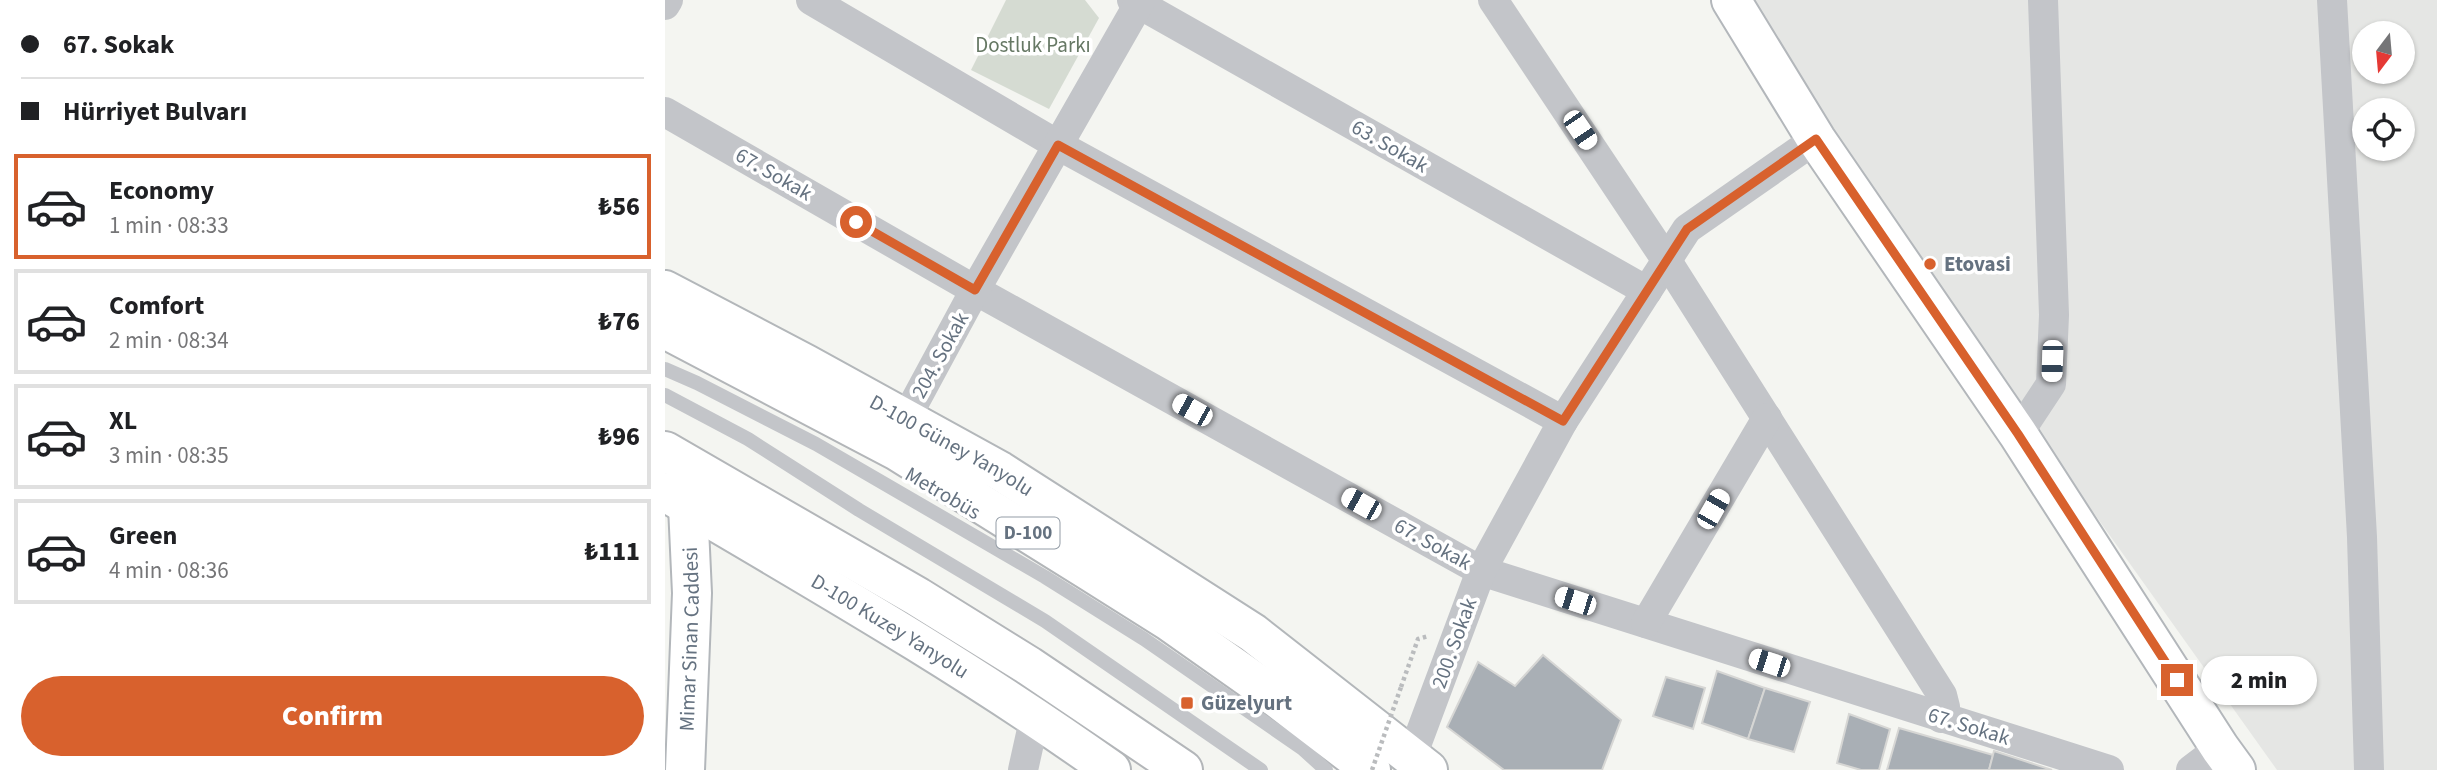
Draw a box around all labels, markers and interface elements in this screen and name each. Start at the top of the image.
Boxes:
north arrow [2352,21,2415,84]
map controls [2352,21,2415,161]
text: 67. Sokak [63,26,174,63]
park label: Dostluk Parkı [975,30,1091,60]
text: Hürriyet Bulvarı [63,93,247,130]
button: locate [2352,98,2415,161]
car [1560,107,1601,153]
street label: 63. Sokak [1346,112,1434,180]
street label: 67. Sokak [730,140,818,208]
text: Economy [109,172,214,209]
icon: car [25,175,88,238]
text: ₺56 [598,188,640,225]
route start [840,206,872,238]
text: 1 min · 08:33 [109,209,229,242]
place label: Etovasi [1944,249,2011,279]
marker: Etovasi [1922,256,1938,272]
text: Comfort [109,287,204,324]
icon: car [25,290,88,353]
text: ₺76 [598,303,640,340]
street label: 204. Sokak [904,306,976,404]
text: 2 min · 08:34 [109,324,229,357]
car [2041,340,2064,382]
street label: D-100 Güney Yanyolu [864,387,1039,504]
car [1169,391,1216,429]
text: XL [109,402,137,439]
icon: car [25,405,88,468]
text: ₺96 [598,418,640,455]
text: 3 min · 08:35 [109,439,229,472]
street label: Metrobüs [900,459,987,527]
car [1338,485,1385,523]
car [1694,486,1733,532]
street label: 67. Sokak [1389,510,1478,578]
text: Green [109,517,177,554]
road number: D-100 [997,518,1059,548]
icon: car [25,520,88,583]
text: ₺111 [584,533,640,570]
street label: Mimar Sinan Caddesi [672,546,707,732]
text: 4 min · 08:36 [109,554,229,587]
street label: D-100 Kuzey Yanyolu [805,566,975,686]
car [1552,585,1599,617]
street label: 200. Sokak [1424,593,1484,693]
car [1746,647,1793,679]
callout: 2 min [2201,656,2317,704]
route end [2161,664,2193,696]
text: 2 min [2231,664,2287,697]
button: Confirm [21,676,644,756]
place label: Güzelyurt [1201,688,1292,718]
marker: Güzelyurt [1179,695,1195,711]
street label: 67. Sokak [1924,699,2014,753]

